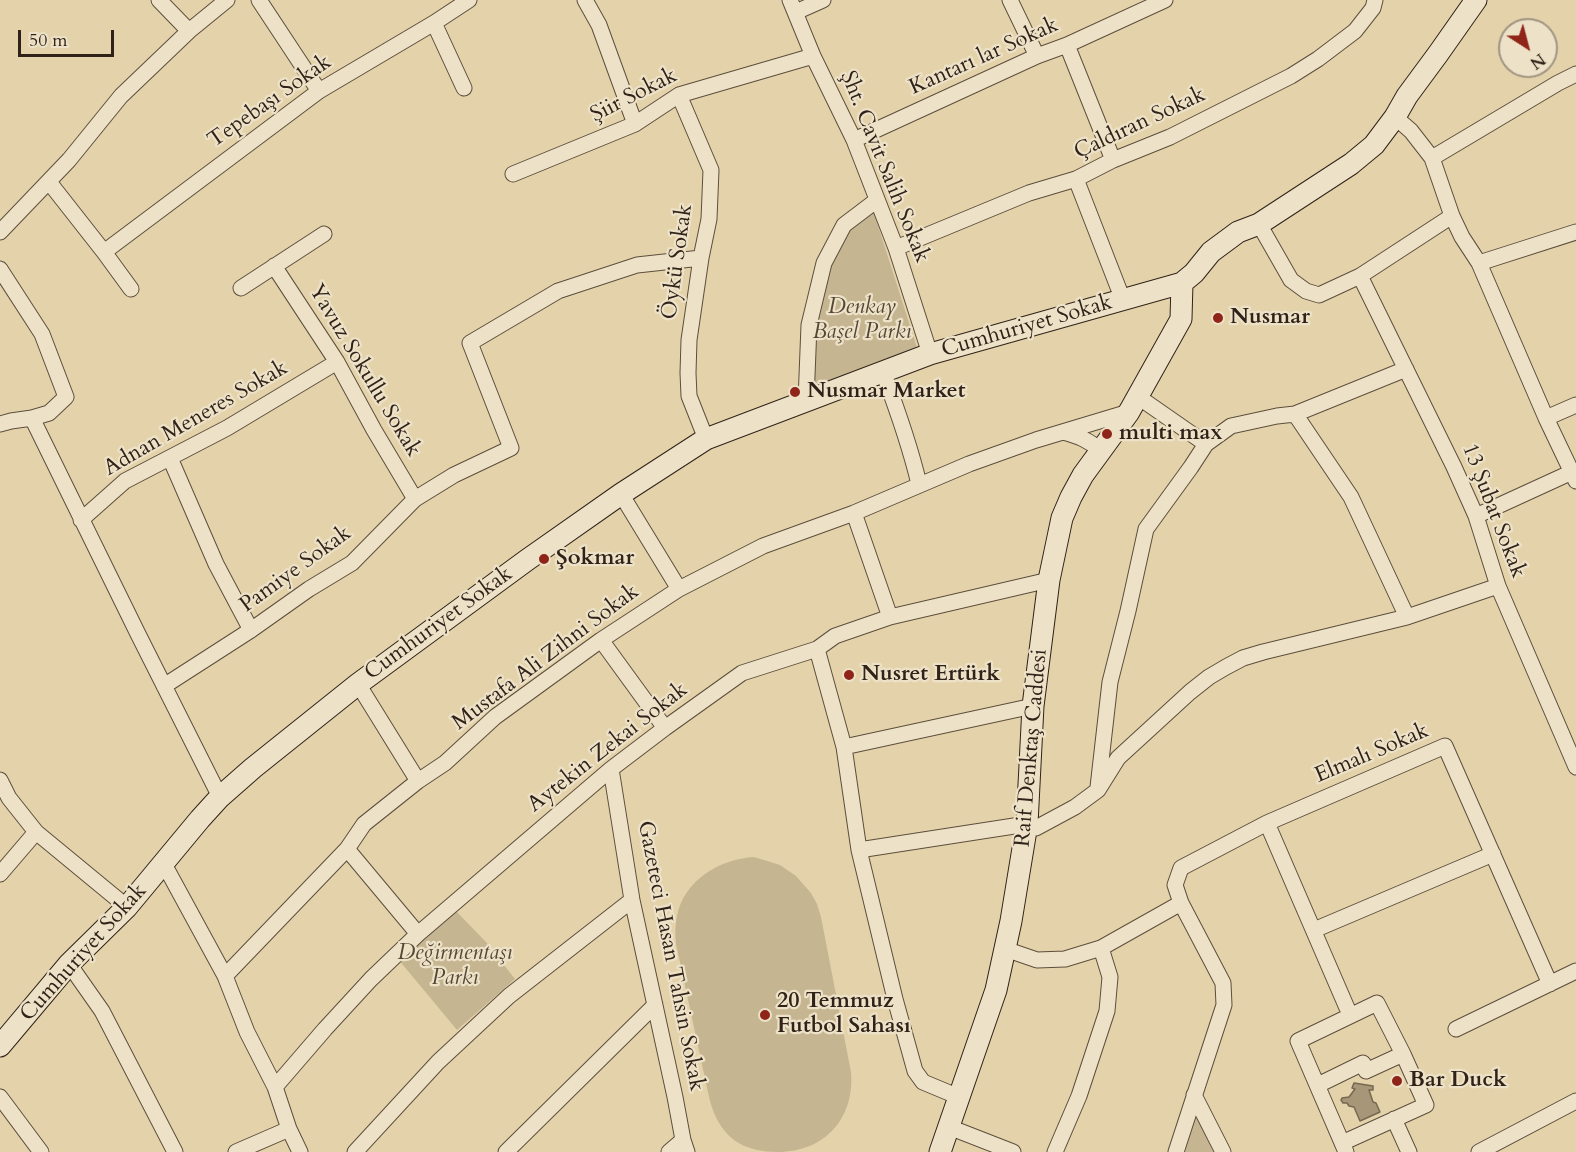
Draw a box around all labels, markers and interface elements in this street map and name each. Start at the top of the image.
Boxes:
street label: Kantarı lar Sokak [906,12,1062,102]
scale bar [21,18,117,56]
north arrow [1498,18,1558,78]
text: 50 m [29,28,68,53]
text: N [1525,48,1549,74]
street label: Tepebaşı Sokak [203,50,337,154]
street label: Şiir Sokak [586,63,682,129]
street label: Şht. Cavit Salih Sokak [833,67,935,267]
street label: Çaldıran Sokak [1070,82,1210,166]
street label: Öykü Sokak [657,203,699,321]
street label: Yavuz Sokullu Sokak [302,280,426,462]
street label: Cumhuriyet Sokak [939,290,1115,364]
park label: Denkay Başel Parkı [813,295,911,346]
place label: Nusmar [1230,305,1310,331]
marker: Nusmar [1211,311,1225,325]
street label: Adnan Meneres Sokak [99,356,293,482]
place label: Nusmar Market [807,379,965,405]
marker: Nusmar Market [788,385,802,399]
place label: multi max [1119,421,1222,447]
marker: multi max [1100,427,1114,441]
street label: 13 Şubat Sokak [1455,440,1531,582]
street label: Pamiye Sokak [235,521,357,619]
place label: Şokmar [556,546,634,572]
marker: Şokmar [537,552,551,566]
street label: Cumhuriyet Sokak [360,562,518,686]
street label: Mustafa Ali Zihni Sokak [448,579,644,737]
street label: Raif Denktaş Caddesi [1010,648,1054,848]
place label: Nusret Ertürk [861,662,1000,688]
marker: Nusret Ertürk [842,668,856,682]
street label: Aytekin Zekai Sokak [523,677,693,819]
street label: Elmalı Sokak [1311,718,1433,790]
street label: Gazeteci Hasan Tahsin Sokak [631,819,709,1093]
street label: Cumhuriyet Sokak [15,879,153,1027]
park label: Değirmentaşı Parkı [398,941,512,992]
place label: 20 Temmuz Futbol Sahası [777,989,911,1040]
marker: 20 Temmuz Futbol Sahası [758,1008,772,1022]
place label: Bar Duck [1409,1068,1507,1094]
marker: Bar Duck [1390,1074,1404,1088]

